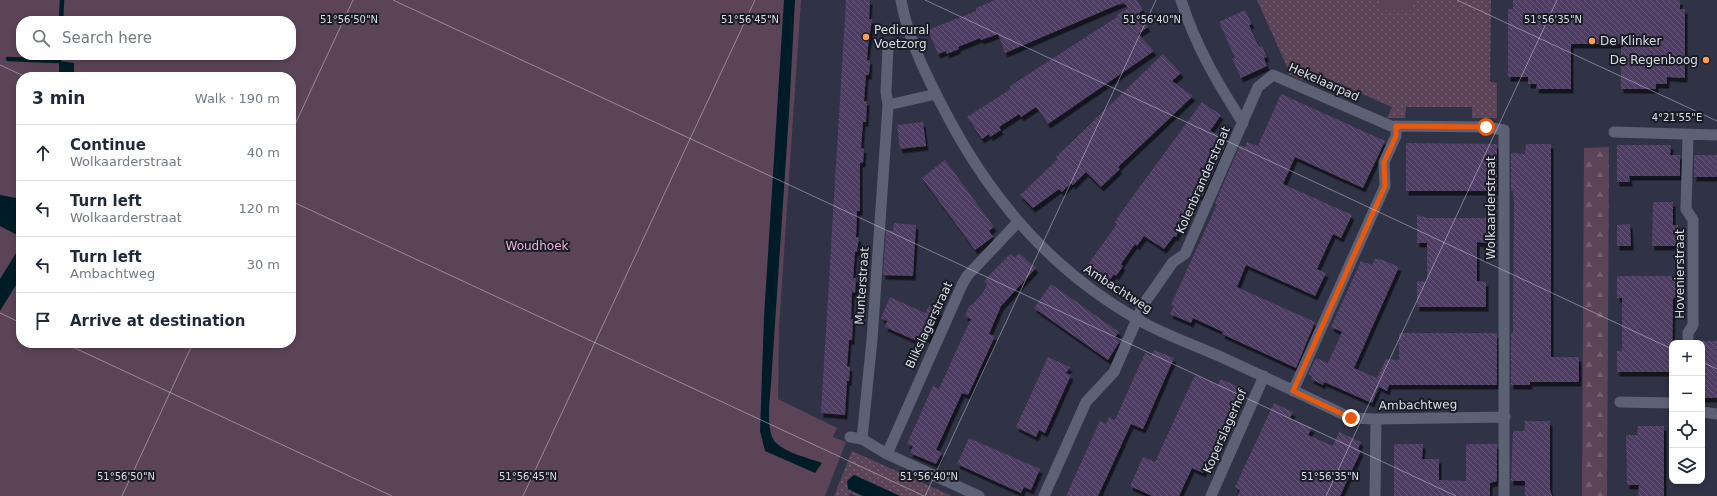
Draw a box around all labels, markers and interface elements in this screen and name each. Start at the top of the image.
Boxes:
text: 51°56'50"N [320,14,378,25]
text: 51°56'45"N [721,14,779,25]
text: 51°56'40"N [1123,14,1181,25]
text: 51°56'35"N [1524,14,1582,25]
search box [16,16,296,60]
place label: Pedicural Voetzorg [874,23,929,51]
icon: search [30,27,52,49]
text: Search here [62,29,152,47]
marker: Pedicural Voetzorg [861,32,871,42]
place label: De Klinker [1600,34,1661,48]
marker: De Klinker [1587,36,1597,46]
place label: De Regenboog [1610,53,1698,67]
marker: De Regenboog [1701,55,1711,65]
street label: Hekelaarpad [1286,60,1362,104]
text: 3 min [32,88,85,108]
text: Walk · 190 m [195,91,280,106]
text: 4°21'55"E [1652,112,1702,123]
route start [1477,118,1495,136]
street label: Kolenbranderstraat [1173,124,1233,236]
text: Continue [70,136,146,154]
icon: ahead [32,142,54,164]
text: 40 m [247,145,280,160]
text: Wolkaarderstraat [70,154,182,169]
street label: Wolkaarderstraat [1484,156,1498,260]
text: Turn left [70,192,142,210]
icon: left [32,198,54,220]
text: 120 m [238,201,280,216]
text: Wolkaarderstraat [70,210,182,225]
street label: Hovenierstraat [1673,229,1687,319]
park label: Woudhoek [505,239,569,253]
street label: Munterstraat [852,246,872,325]
text: Turn left [70,248,142,266]
icon: left [32,254,54,276]
text: 30 m [247,257,280,272]
street label: Ambachtweg [1081,262,1155,316]
text: Ambachtweg [70,266,155,281]
street label: Blikslagerstraat [903,279,955,371]
icon: arrive [32,310,54,332]
text: Arrive at destination [70,312,245,330]
map controls [1669,340,1705,484]
button: + [1669,340,1705,376]
button: − [1669,376,1705,412]
street label: Koperslagerhof [1200,386,1250,475]
street label: Ambachtweg [1379,397,1457,413]
route end [1342,409,1360,427]
button: locate [1669,412,1705,448]
button: layers [1669,448,1705,484]
text: 51°56'50"N [97,471,155,482]
text: 51°56'45"N [499,471,557,482]
text: 51°56'40"N [900,471,958,482]
text: 51°56'35"N [1301,471,1359,482]

